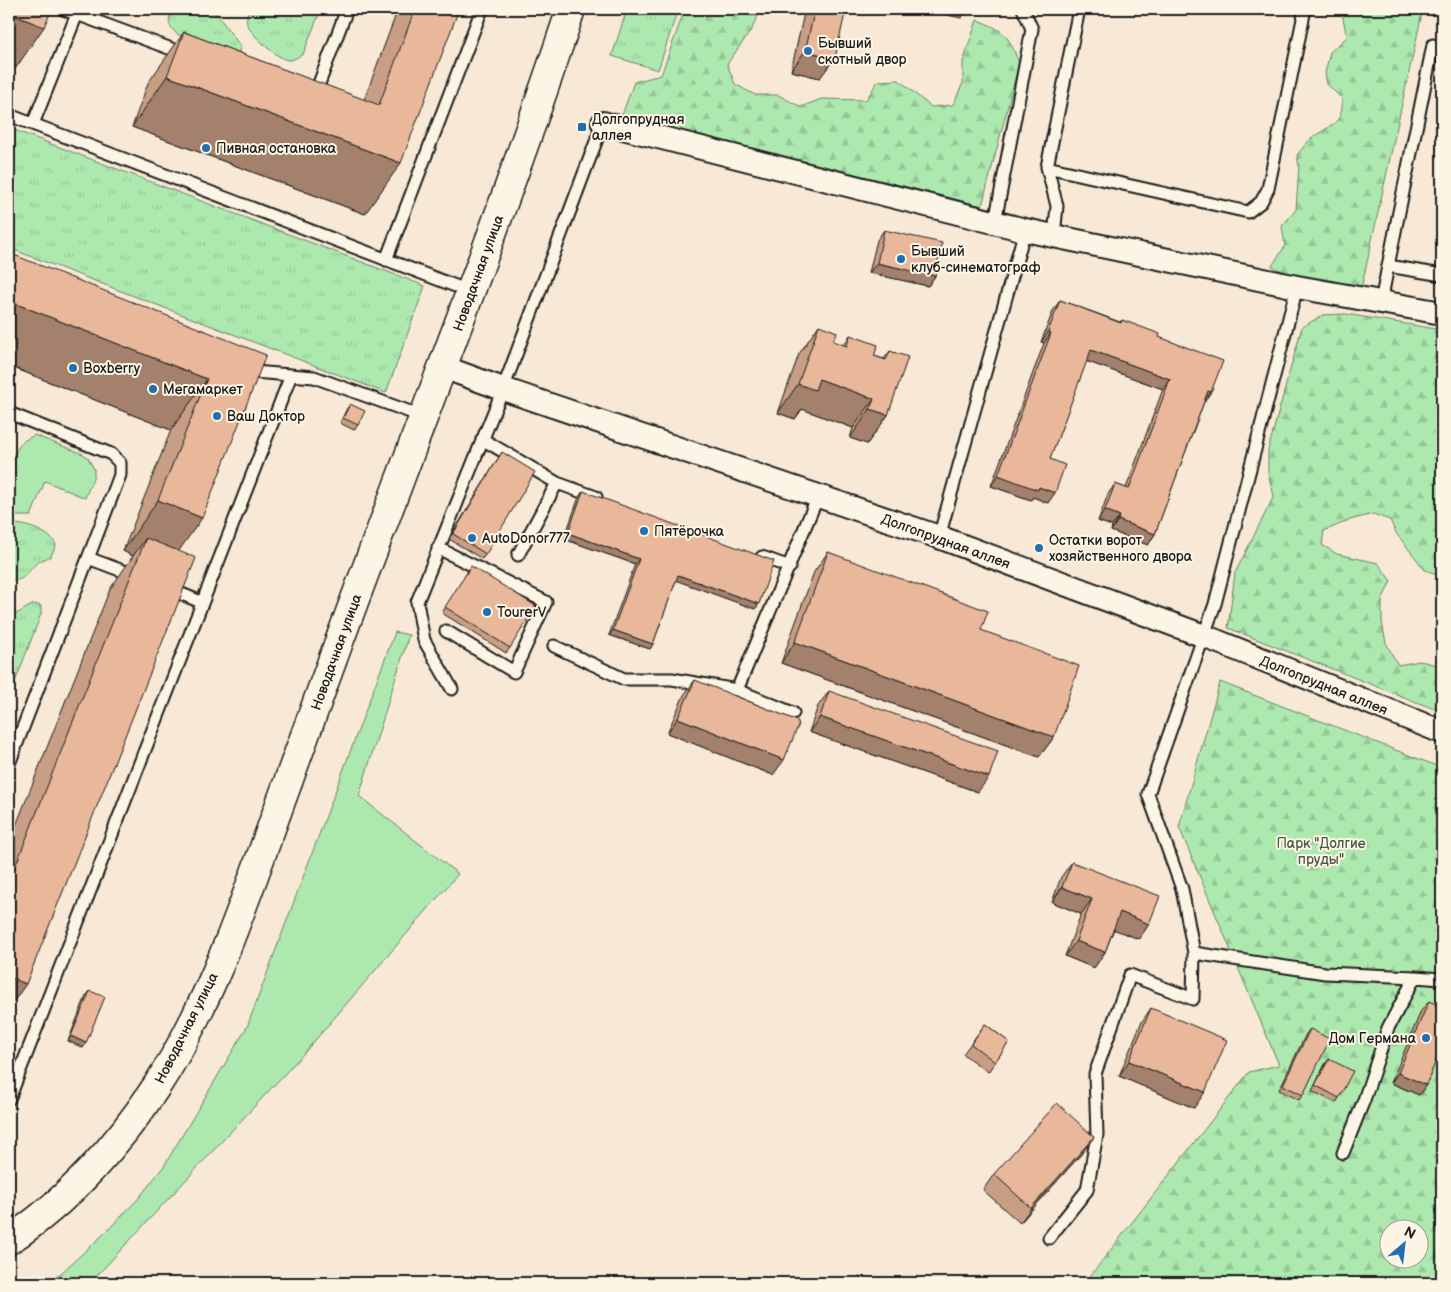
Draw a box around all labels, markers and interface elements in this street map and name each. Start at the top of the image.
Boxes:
place label: Бывший скотный двор [818,35,907,68]
marker: Бывший скотный двор [802,45,814,57]
place label: Долгопрудная аллея [592,111,685,144]
marker: Долгопрудная аллея [576,121,588,133]
place label: Пивная остановка [216,140,337,157]
marker: Пивная остановка [200,142,212,154]
street label: Новодачная улица [450,212,508,334]
place label: Бывший клуб-синематограф [911,243,1041,276]
marker: Бывший клуб-синематограф [895,253,907,265]
place label: Boxberry [83,360,141,377]
marker: Boxberry [67,362,79,374]
place label: Мегамаркет [163,381,244,398]
marker: Мегамаркет [147,383,159,395]
place label: Ваш Доктор [227,408,305,425]
marker: Ваш Доктор [211,410,223,422]
street label: Долгопрудная аллея [879,510,1013,573]
place label: Пятёрочка [654,523,725,540]
marker: Пятёрочка [638,525,650,537]
place label: AutoDonor777 [482,530,570,547]
marker: AutoDonor777 [466,532,478,544]
place label: Остатки ворот хозяйственного двора [1049,532,1193,565]
marker: Остатки ворот хозяйственного двора [1033,542,1045,554]
street label: Новодачная улица [308,591,366,713]
place label: TourerV [497,604,547,621]
marker: TourerV [481,606,493,618]
street label: Долгопрудная аллея [1258,652,1390,719]
park label: Парк "Долгие пруды" [1276,835,1366,868]
street label: Новодачная улица [151,969,222,1087]
place label: Дом Германа [1329,1030,1417,1047]
marker: Дом Германа [1420,1032,1432,1044]
north arrow [1378,1220,1428,1270]
text: N [1401,1223,1419,1243]

